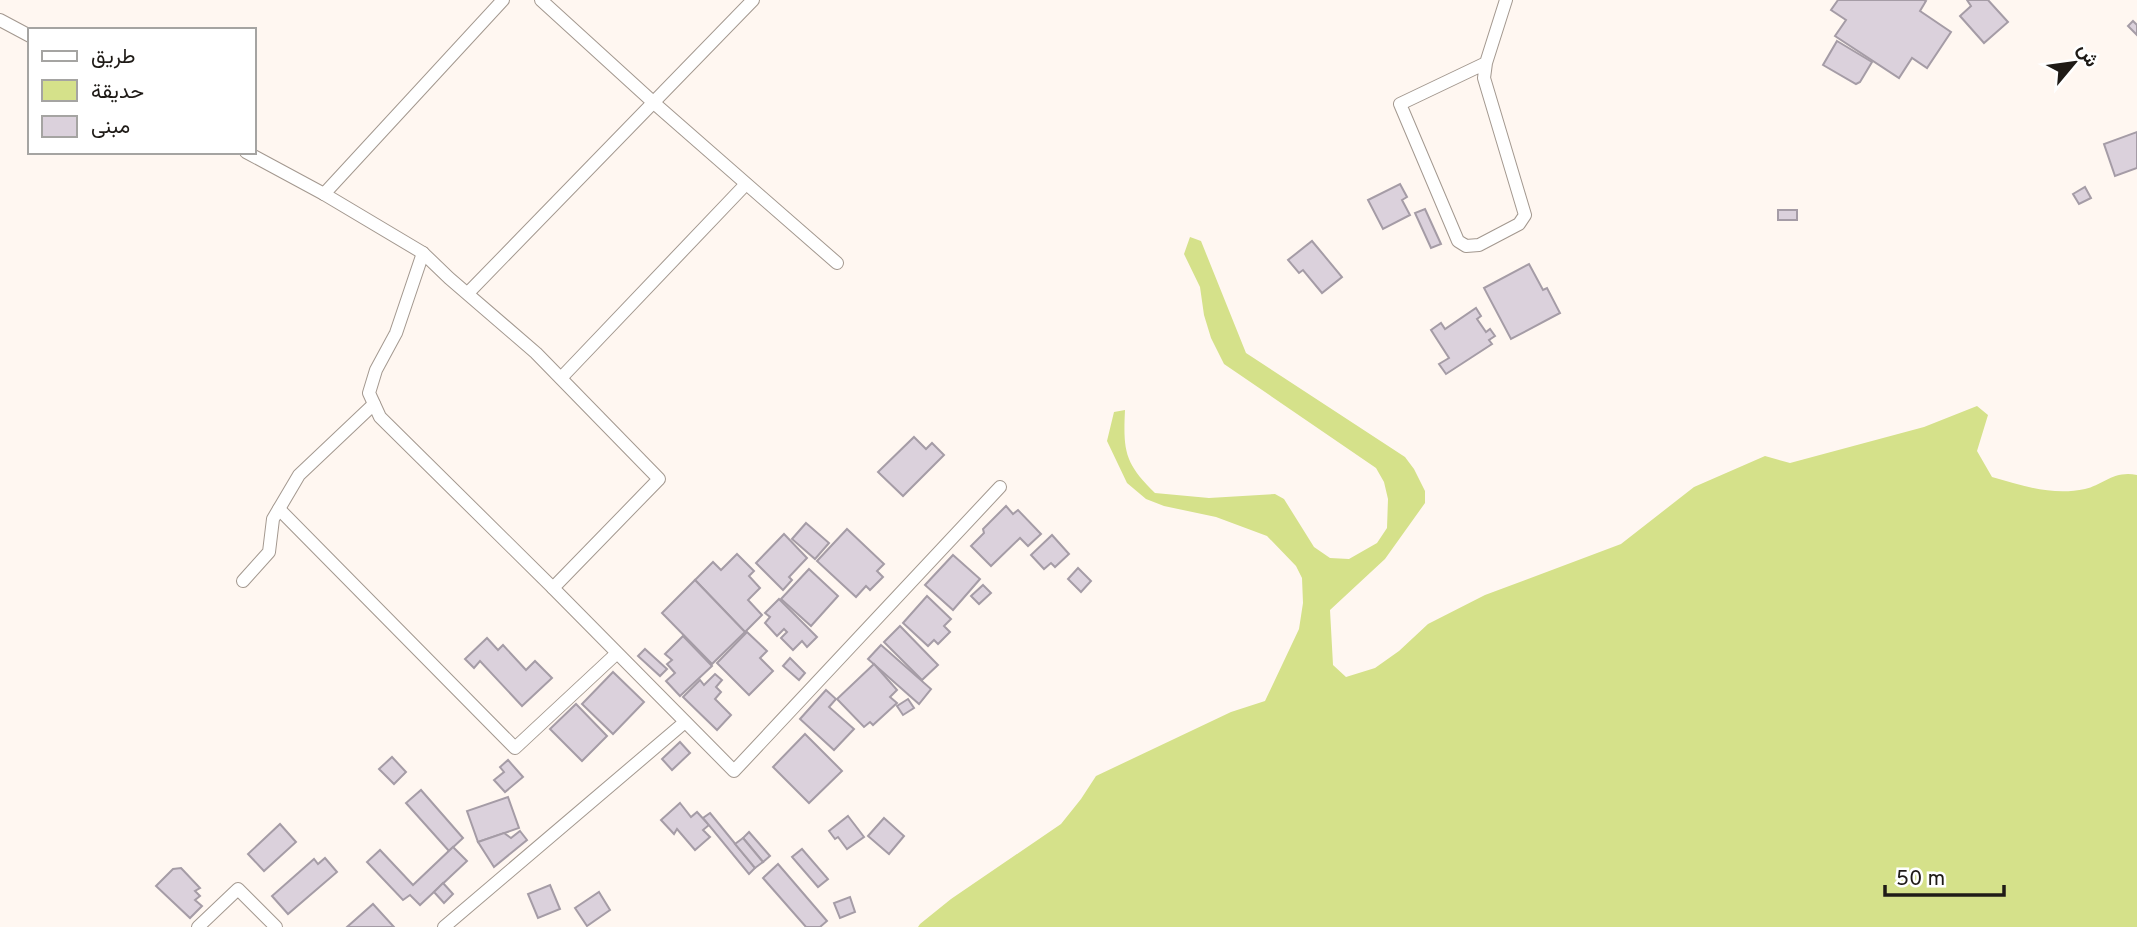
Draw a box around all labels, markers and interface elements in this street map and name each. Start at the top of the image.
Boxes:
legend [28,28,256,154]
north arrow [2039,28,2109,98]
text: ش [2071,40,2103,72]
text: طريق [91,44,136,71]
text: حديقة [91,79,144,106]
text: مبنى [91,114,130,141]
scale bar [1885,853,2004,897]
text: 50 m [1896,866,1945,893]

